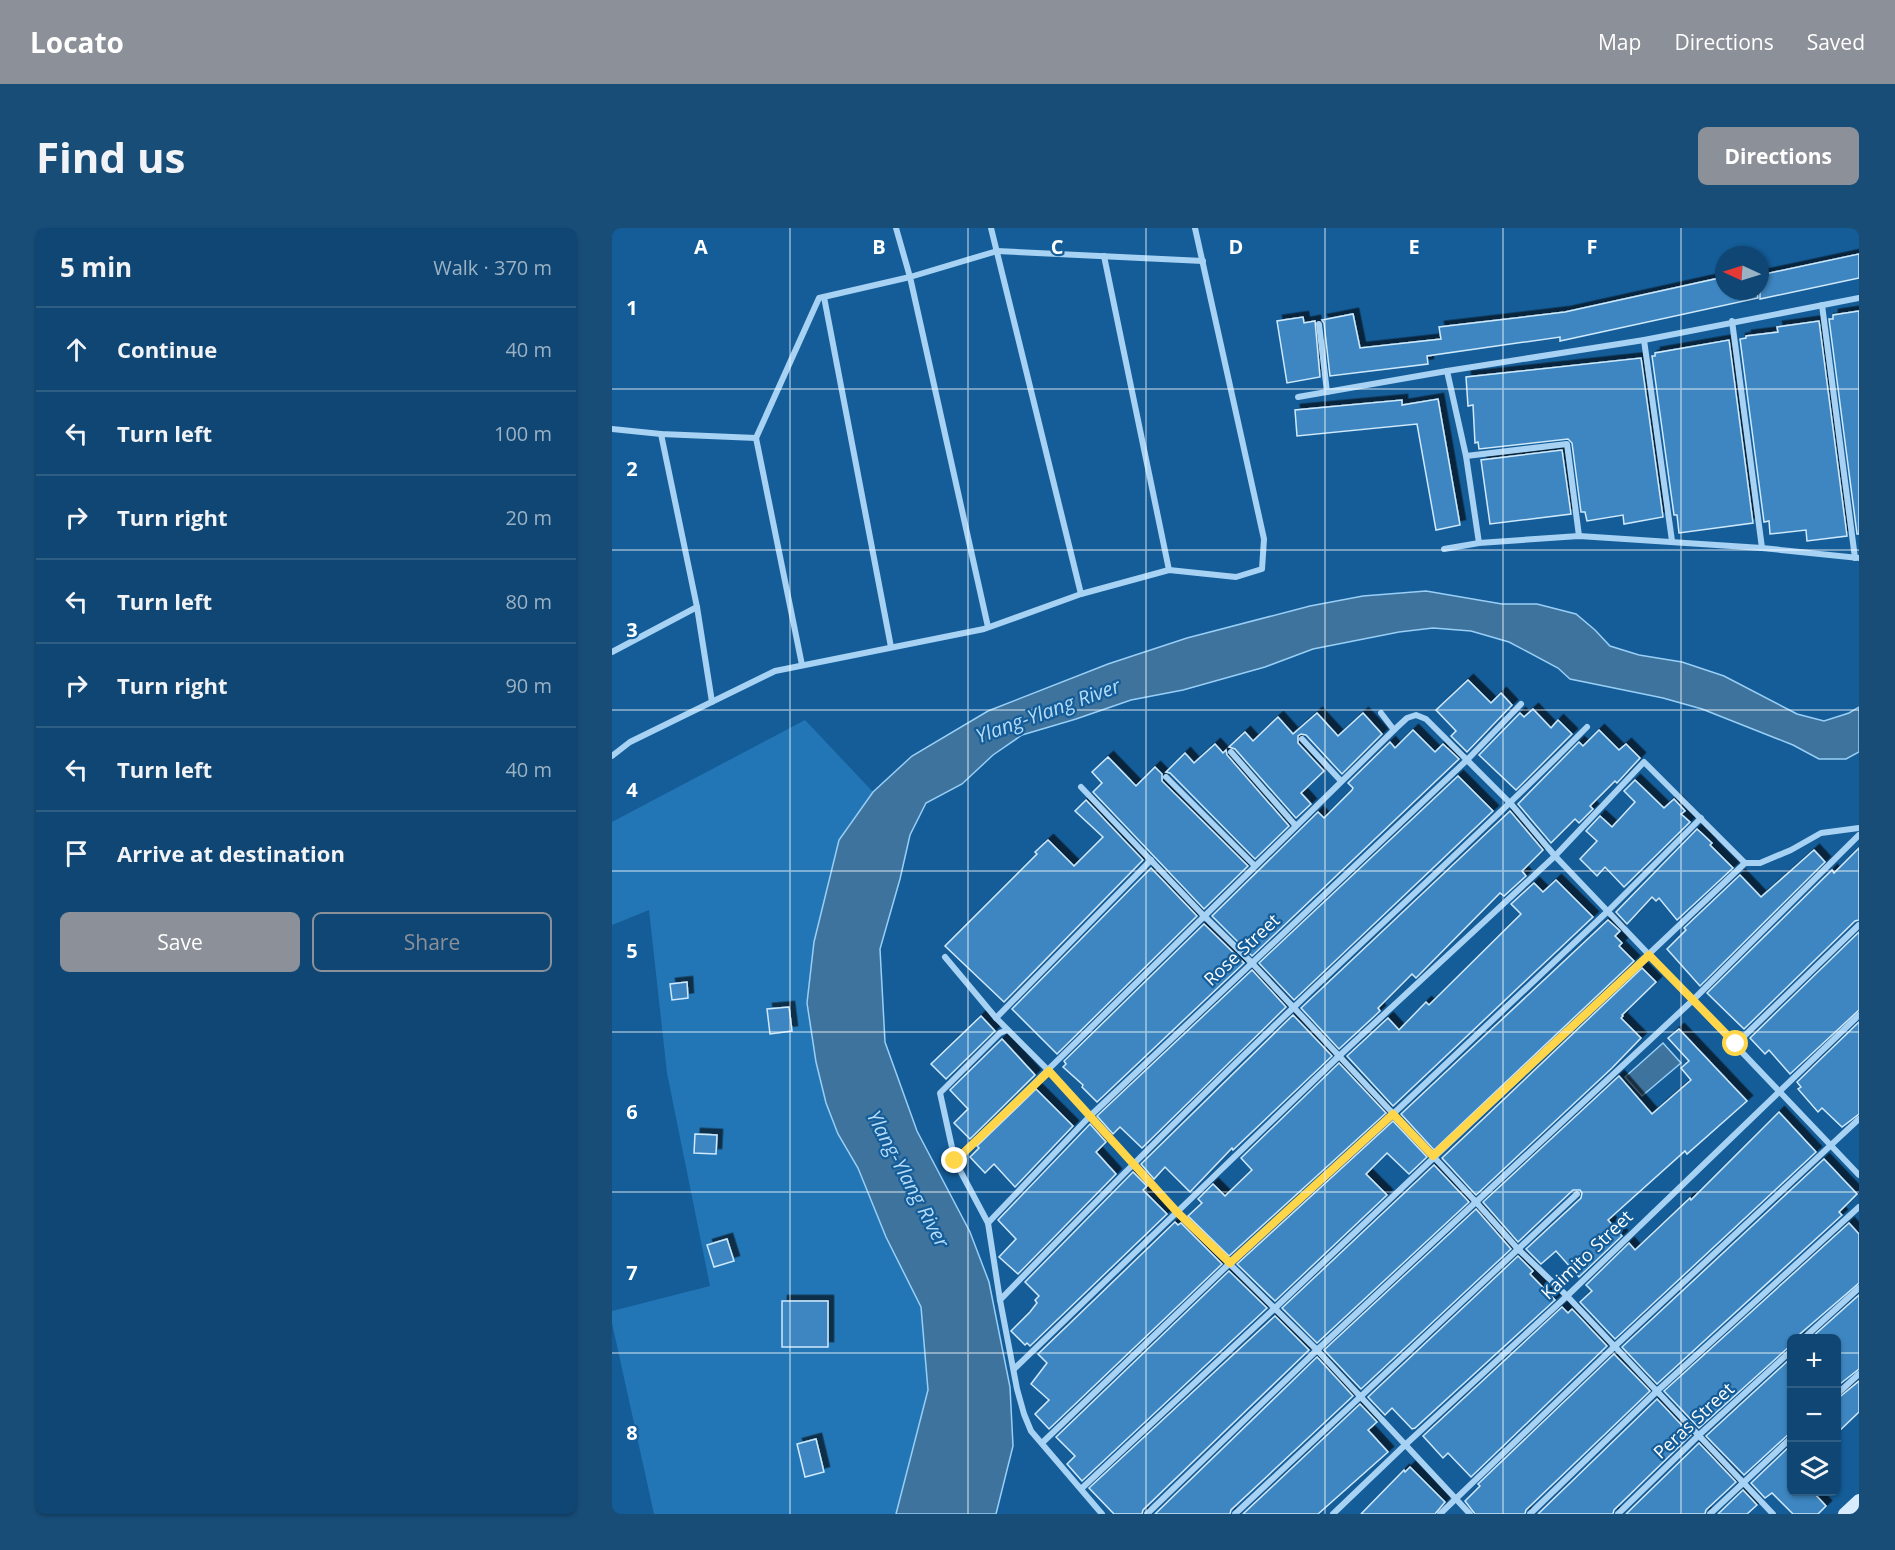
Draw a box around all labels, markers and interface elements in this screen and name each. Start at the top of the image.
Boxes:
text: Locato [30,23,124,61]
text: Map [1598,28,1641,56]
text: Directions [1674,28,1774,56]
text: Saved [1807,28,1865,56]
button: Directions [1698,127,1859,185]
text: Find us [36,128,185,185]
text: A [694,233,708,260]
text: B [872,233,886,260]
text: C [1051,233,1064,260]
text: D [1229,233,1243,260]
text: E [1408,233,1420,260]
text: F [1587,233,1597,260]
north arrow [1715,246,1769,300]
text: 5 min [60,249,132,285]
text: Walk · 370 m [433,254,552,281]
text: 1 [626,294,638,321]
icon: ahead [60,333,93,366]
text: Continue [117,334,217,364]
text: 40 m [505,336,552,363]
icon: left [60,417,93,450]
text: Turn left [117,418,212,448]
text: 100 m [494,420,552,447]
text: 2 [626,455,638,482]
icon: right [60,501,93,534]
text: Turn right [117,502,228,532]
text: 20 m [505,504,552,531]
icon: left [60,585,93,618]
text: Turn left [117,586,212,616]
text: 80 m [505,588,552,615]
text: 3 [626,616,638,643]
icon: right [60,669,93,702]
text: Turn right [117,670,228,700]
text: 90 m [505,672,552,699]
water label: Ylang-Ylang River [972,672,1125,749]
icon: left [60,753,93,786]
text: Turn left [117,754,212,784]
text: 40 m [505,756,552,783]
text: 4 [626,776,638,803]
icon: arrive [60,837,93,870]
text: Arrive at destination [117,838,345,868]
street label: Rose Street [1198,908,1284,991]
button: Save [60,912,300,972]
button: Share [312,912,552,972]
text: 5 [626,937,638,964]
route start [1722,1030,1748,1056]
text: 6 [626,1098,638,1125]
water label: Ylang-Ylang River [861,1105,957,1253]
route end [941,1147,967,1173]
street label: Kaimito Street [1535,1204,1637,1304]
text: 7 [626,1259,638,1286]
map controls [1787,1334,1841,1496]
button: + [1787,1334,1841,1388]
street label: Peras Street [1648,1377,1739,1464]
button: − [1787,1388,1841,1442]
text: 8 [626,1419,638,1446]
button: layers [1787,1442,1841,1496]

